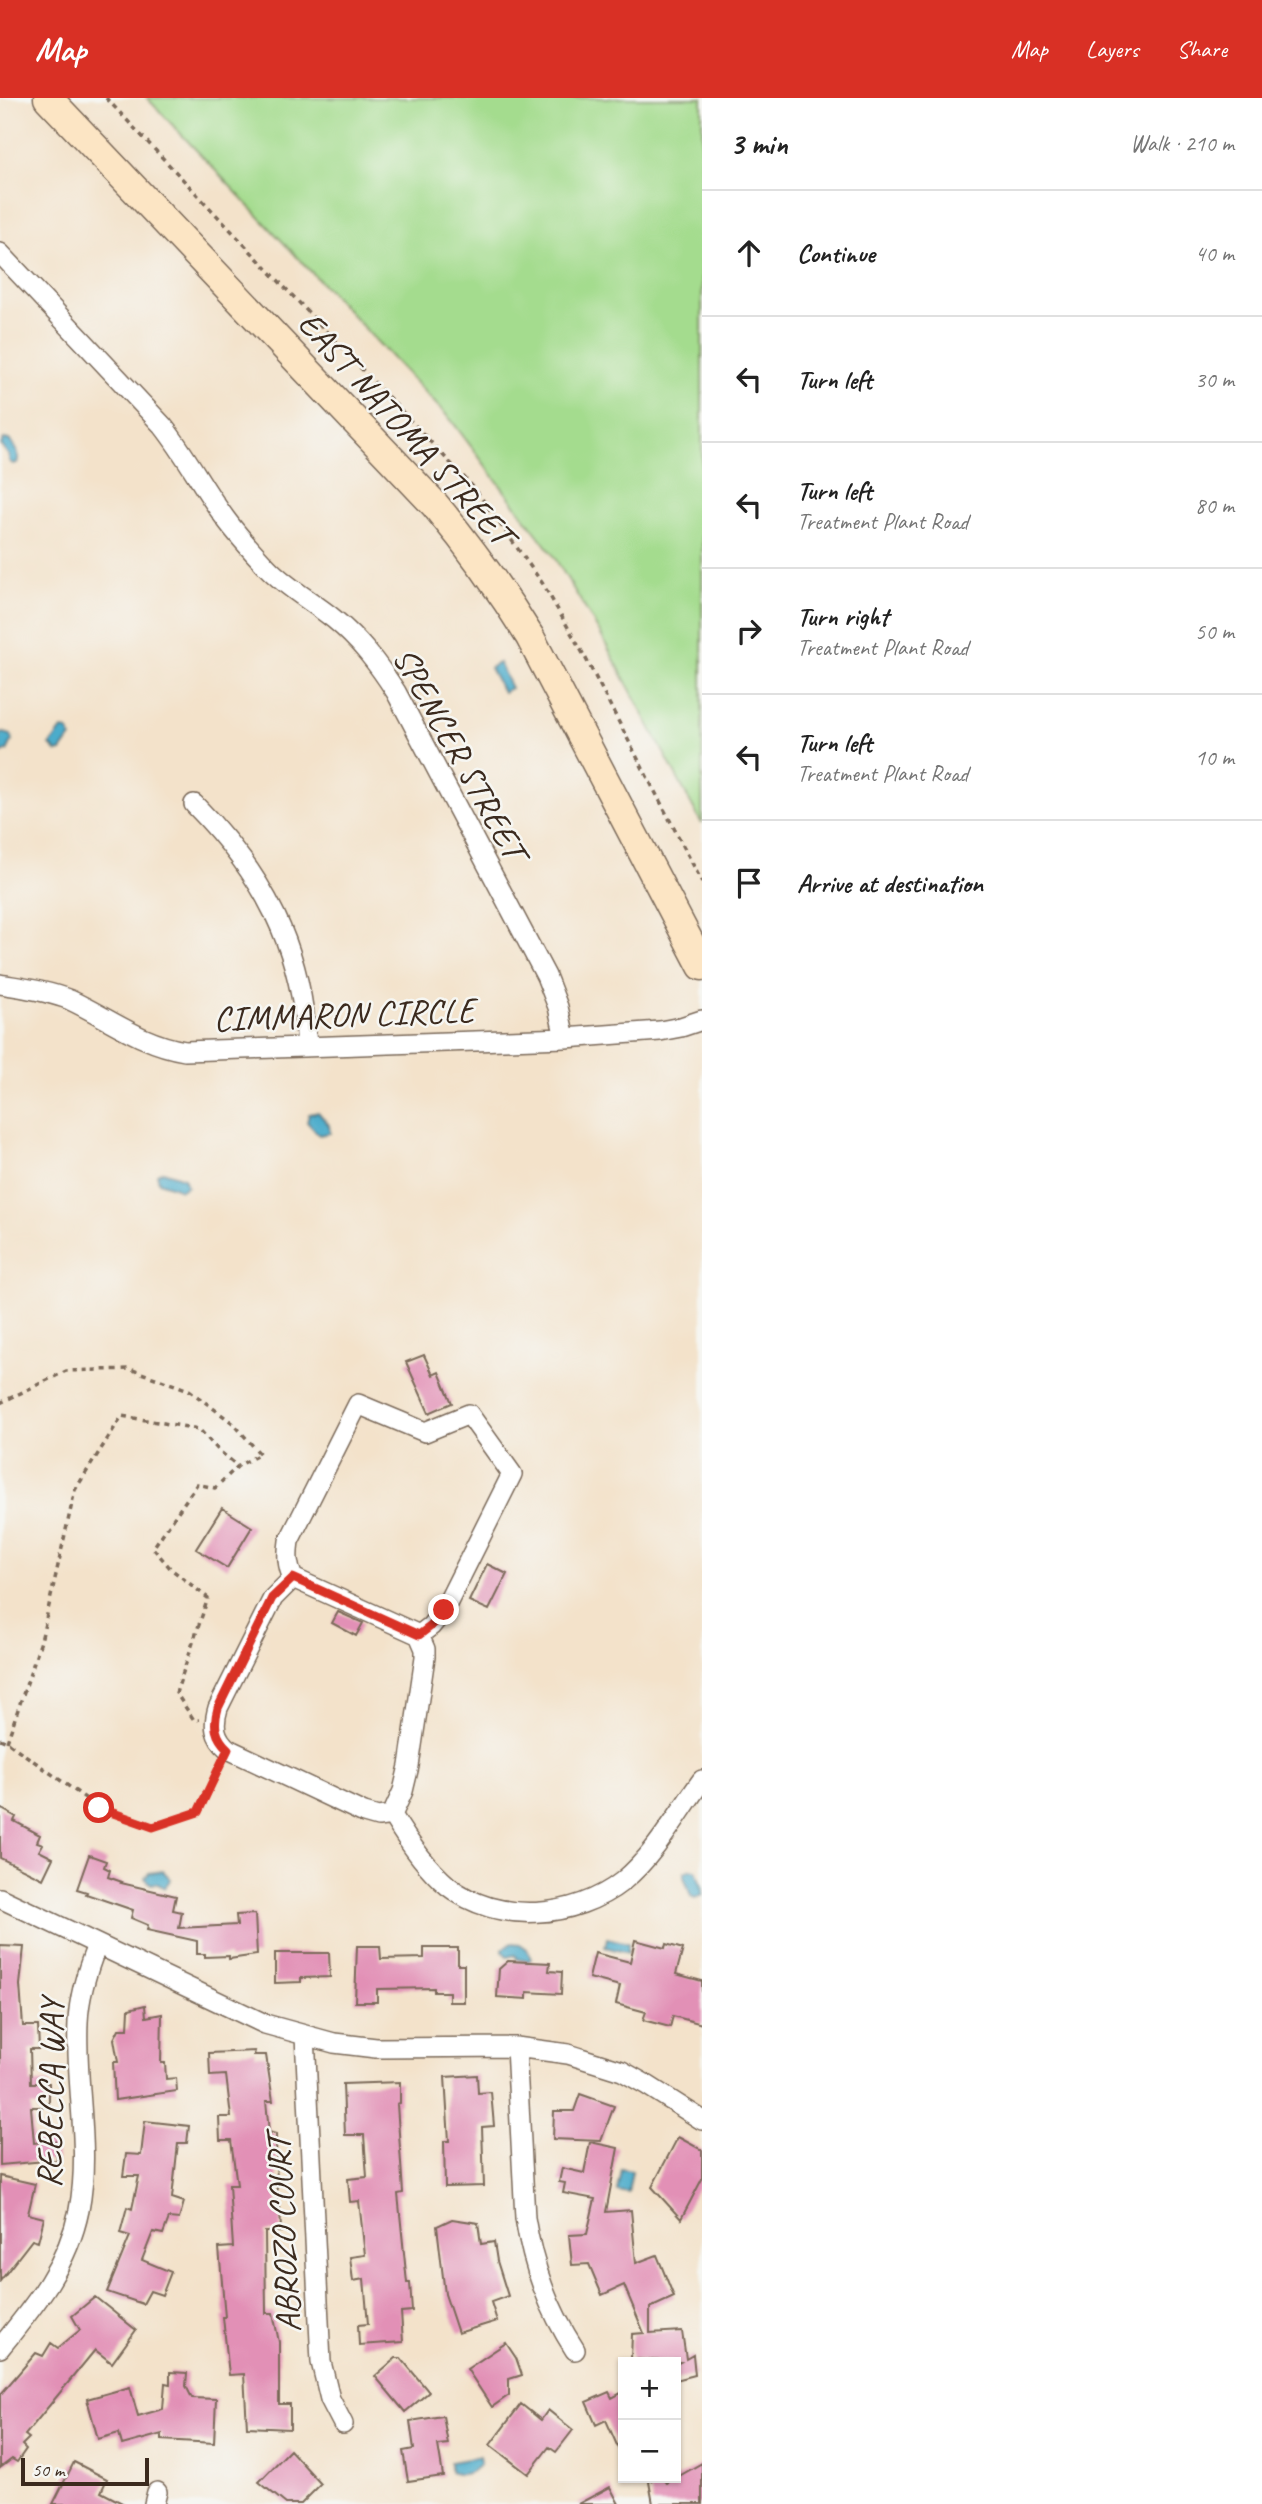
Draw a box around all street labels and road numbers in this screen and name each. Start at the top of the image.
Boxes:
street label: EAST NATOMA STREET [288,302,529,562]
street label: SPENCER STREET [383,639,541,875]
street label: CIMMARON CIRCLE [213,987,480,1042]
street label: REBECCA WAY [26,1993,75,2188]
street label: ABROZO COURT [255,2126,311,2333]

